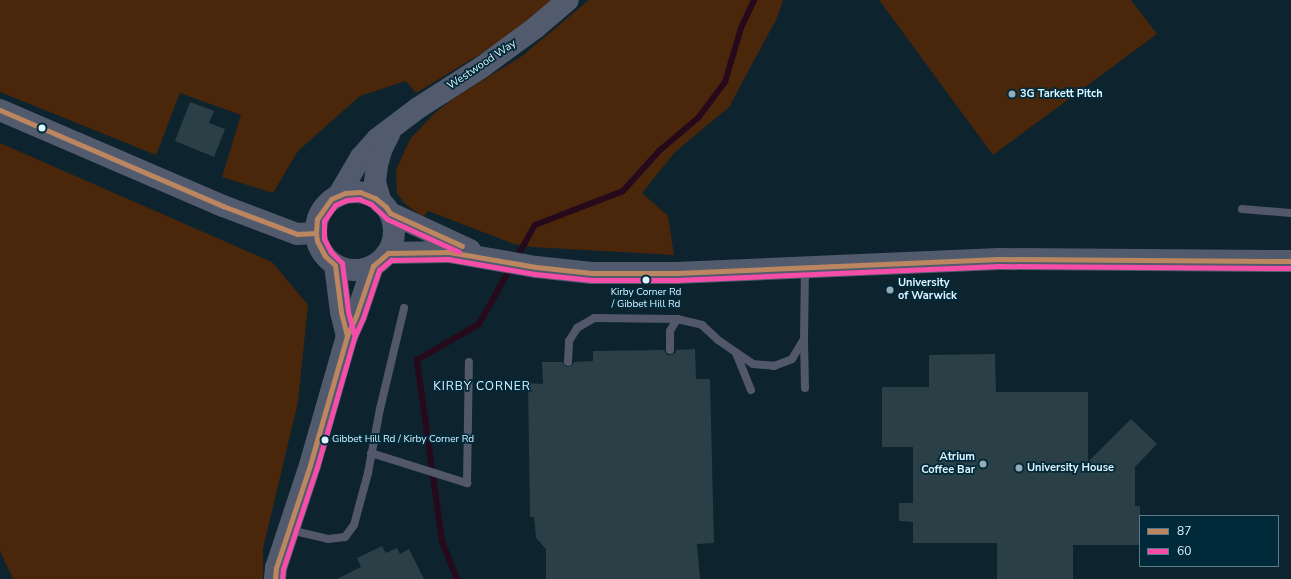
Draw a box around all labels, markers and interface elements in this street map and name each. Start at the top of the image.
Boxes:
street label: Westwood Way [445,37,519,93]
place label: 3G Tarkett Pitch [1020,87,1103,101]
marker: 3G Tarkett Pitch [1007,89,1017,99]
unlabelled marker [37,123,47,133]
marker: Kirby Corner Rd / Gibbet Hill Rd [641,275,651,285]
place label: University of Warwick [898,277,957,303]
marker: University of Warwick [885,285,895,295]
place label: Kirby Corner Rd / Gibbet Hill Rd [611,286,681,310]
district label: KIRBY CORNER [433,380,531,394]
place label: Gibbet Hill Rd / Kirby Corner Rd [332,434,474,446]
marker: Gibbet Hill Rd / Kirby Corner Rd [320,435,330,445]
place label: Atrium Coffee Bar [921,451,975,477]
marker: Atrium Coffee Bar [978,459,988,469]
place label: University House [1027,461,1114,475]
marker: University House [1014,463,1024,473]
legend [1139,515,1279,567]
text: 87 [1177,523,1191,539]
text: 60 [1177,543,1191,559]

